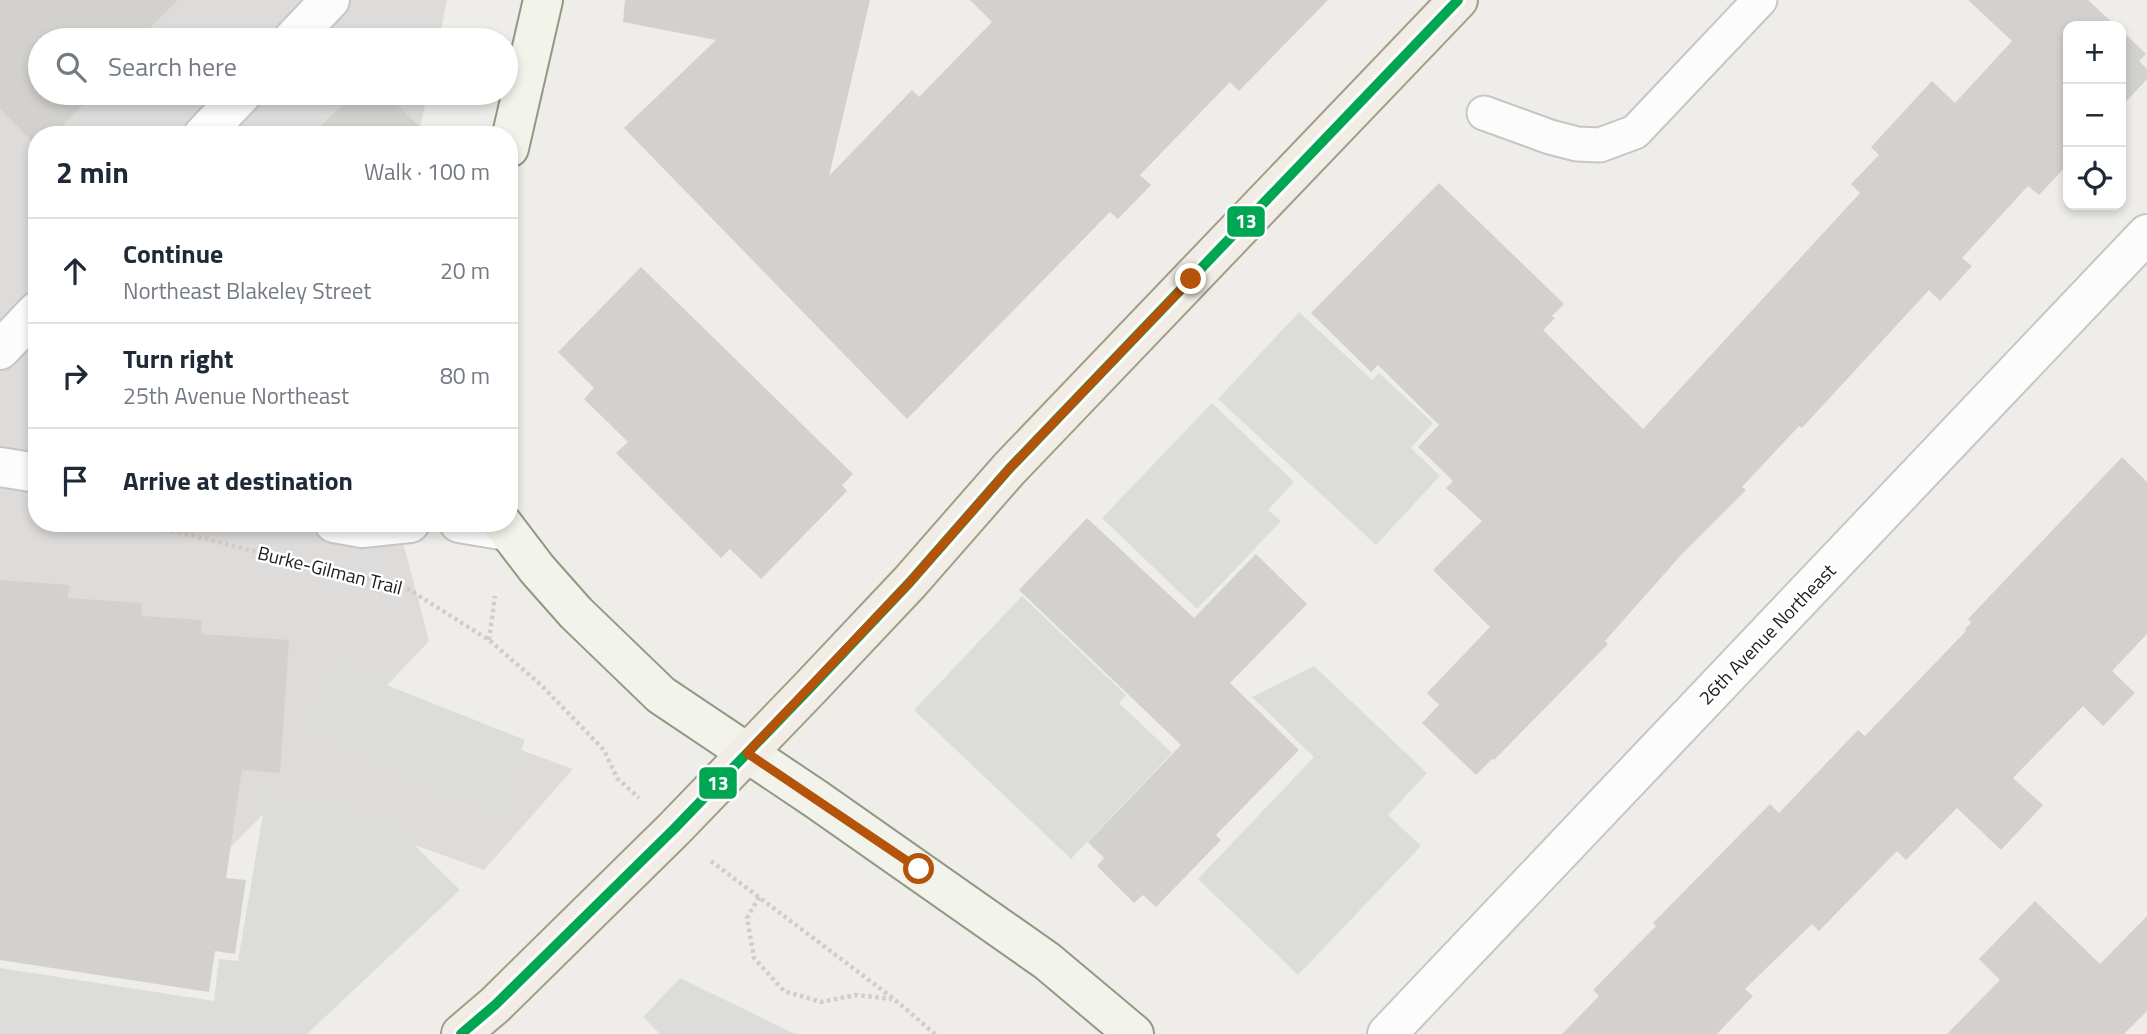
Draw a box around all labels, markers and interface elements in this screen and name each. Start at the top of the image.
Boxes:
map controls [2063,21,2126,210]
button: + [2063,21,2126,84]
search box [28,28,518,105]
text: Search here [108,47,237,86]
icon: search [52,48,90,86]
button: − [2063,84,2126,147]
button: locate [2063,147,2126,210]
text: 2 min [56,149,129,195]
text: Walk · 100 m [364,154,490,189]
line badge: 13 [1226,205,1266,238]
text: 13 [1235,206,1257,235]
text: Continue [123,234,223,273]
icon: ahead [56,252,94,290]
text: 20 m [440,253,490,288]
route end [1175,263,1206,294]
text: Northeast Blakeley Street [123,273,371,308]
text: Turn right [123,339,234,378]
icon: right [56,357,94,395]
text: 80 m [440,358,490,393]
text: 25th Avenue Northeast [123,378,349,413]
text: Arrive at destination [123,461,353,500]
icon: arrive [56,462,94,500]
street label: Burke-Gilman Trail [255,538,406,602]
street label: 26th Avenue Northeast [1691,556,1842,711]
line badge: 13 [698,766,738,800]
text: 13 [707,768,729,797]
route start [903,853,934,884]

